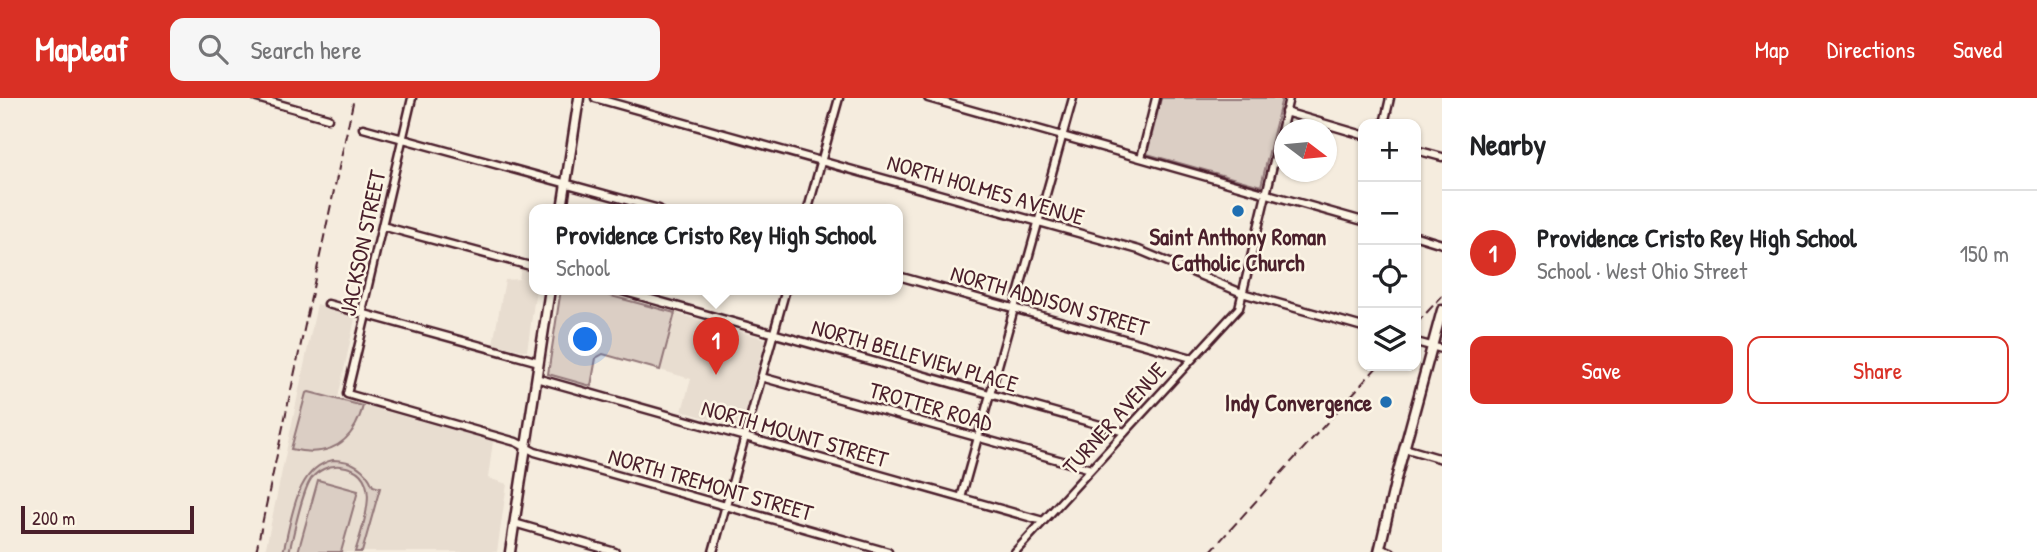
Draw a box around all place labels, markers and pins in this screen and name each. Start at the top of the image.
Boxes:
marker: Saint Anthony Roman Catholic Church [1230,203,1246,219]
place label: Saint Anthony Roman Catholic Church [1150,221,1326,278]
pin: 1 [693,317,739,375]
place label: Indy Convergence [1225,387,1373,419]
marker: Indy Convergence [1378,394,1394,410]

